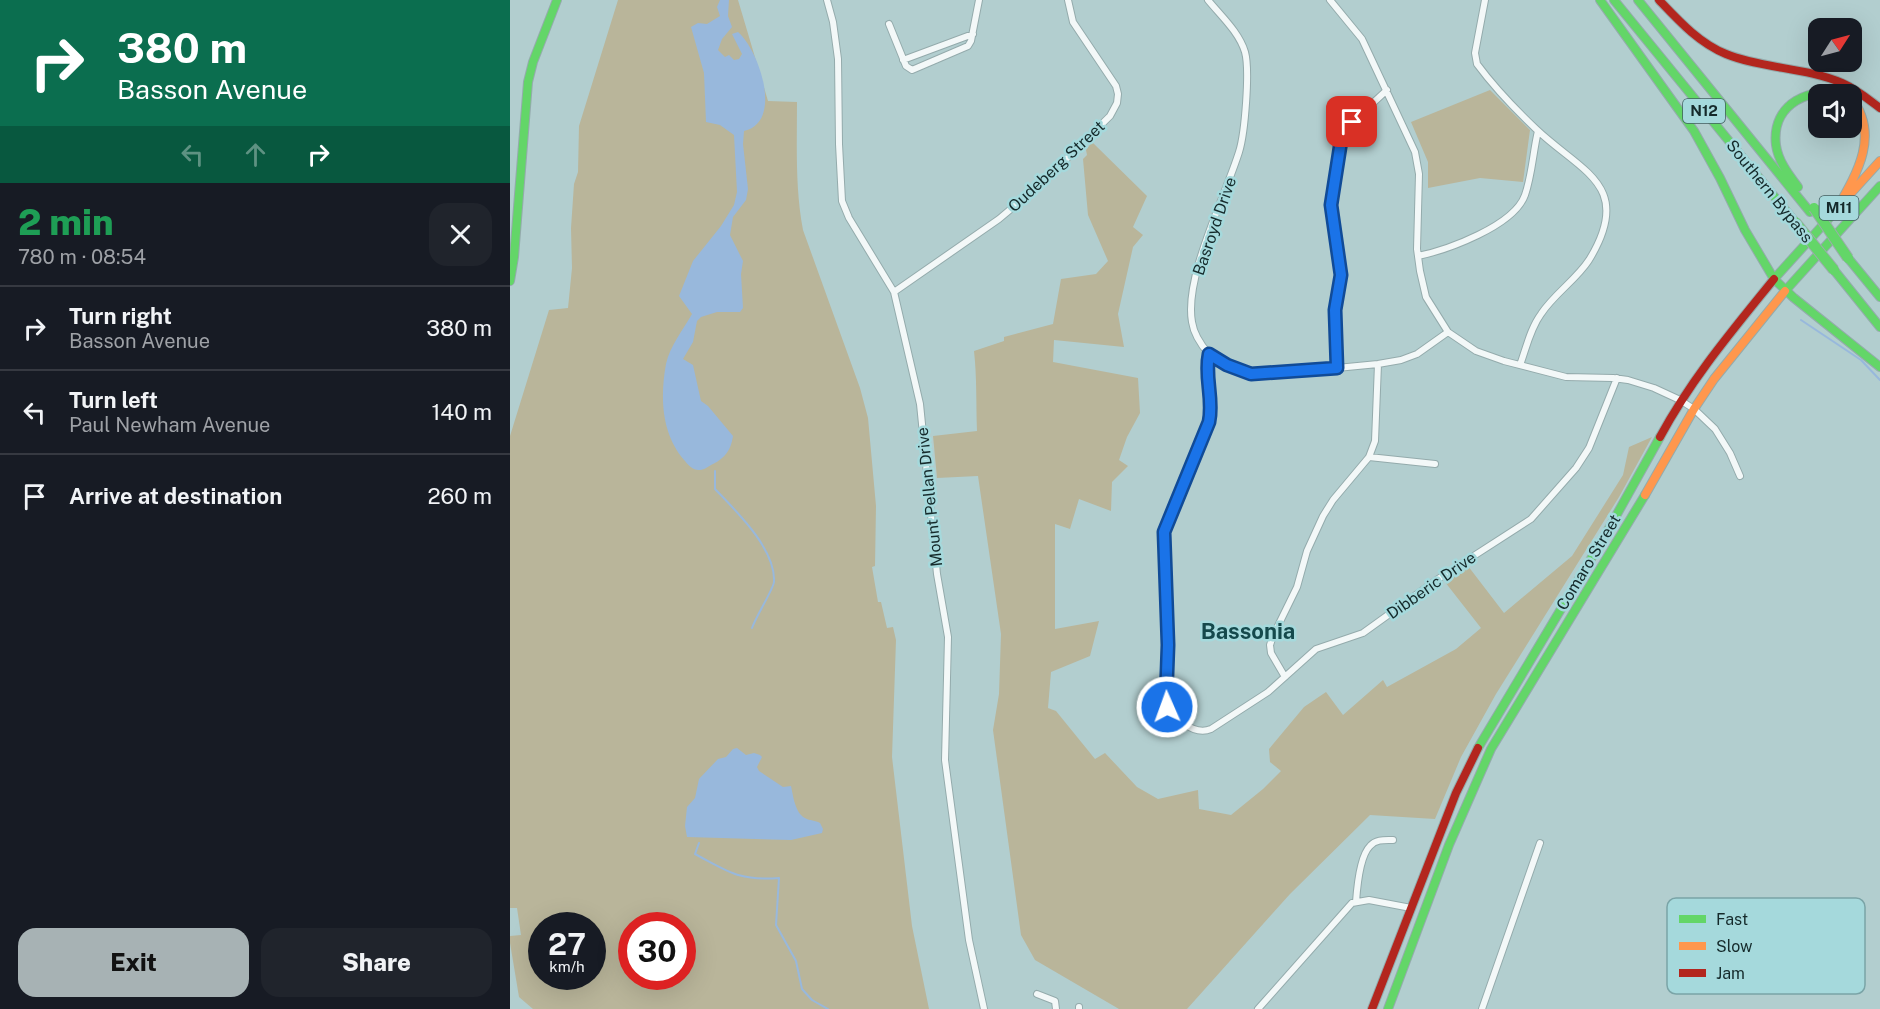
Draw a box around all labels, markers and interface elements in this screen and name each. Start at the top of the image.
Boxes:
north arrow [1808,18,1862,72]
map controls [1808,18,1862,138]
text: 380 m [117,23,247,72]
icon: right [18,24,96,102]
text: Basson Avenue [117,73,307,105]
button: sound [1808,84,1862,138]
pin [1326,96,1377,147]
road number: N12 [1683,99,1725,123]
icon: arrive [1335,105,1368,138]
street label: Oudeberg Street [1004,117,1108,216]
street label: Southern Bypass [1722,136,1817,246]
icon: left [176,138,209,171]
icon: ahead [239,138,272,171]
icon: right [302,138,335,171]
street label: Basroyd Drive [1189,174,1240,278]
road number: M11 [1820,196,1858,220]
text: 2 min [18,201,114,243]
button: close [429,203,492,266]
text: 780 m · 08:54 [18,245,146,269]
text: Turn right [69,303,172,329]
icon: right [18,312,51,345]
text: 380 m [426,315,492,341]
text: Basson Avenue [69,329,210,353]
text: Turn left [69,387,158,413]
icon: left [18,396,51,429]
text: 140 m [431,399,492,425]
text: Paul Newham Avenue [69,413,270,437]
street label: Mount Pellan Drive [913,426,946,568]
icon: arrive [18,480,51,513]
text: Arrive at destination [69,483,282,509]
text: 260 m [427,483,492,509]
street label: Comaro Street [1552,511,1624,614]
street label: Dibberic Drive [1383,548,1479,623]
district label: Bassonia [1201,618,1295,644]
position arrow [1135,675,1199,739]
legend [1667,898,1865,994]
text: Fast [1716,910,1748,929]
speed limit sign: 30 [618,912,696,990]
text: 27 [548,926,586,962]
button: Exit [18,928,249,997]
button: Share [261,928,492,997]
text: Slow [1716,937,1753,956]
text: km/h [549,958,585,975]
text: Jam [1716,964,1745,983]

